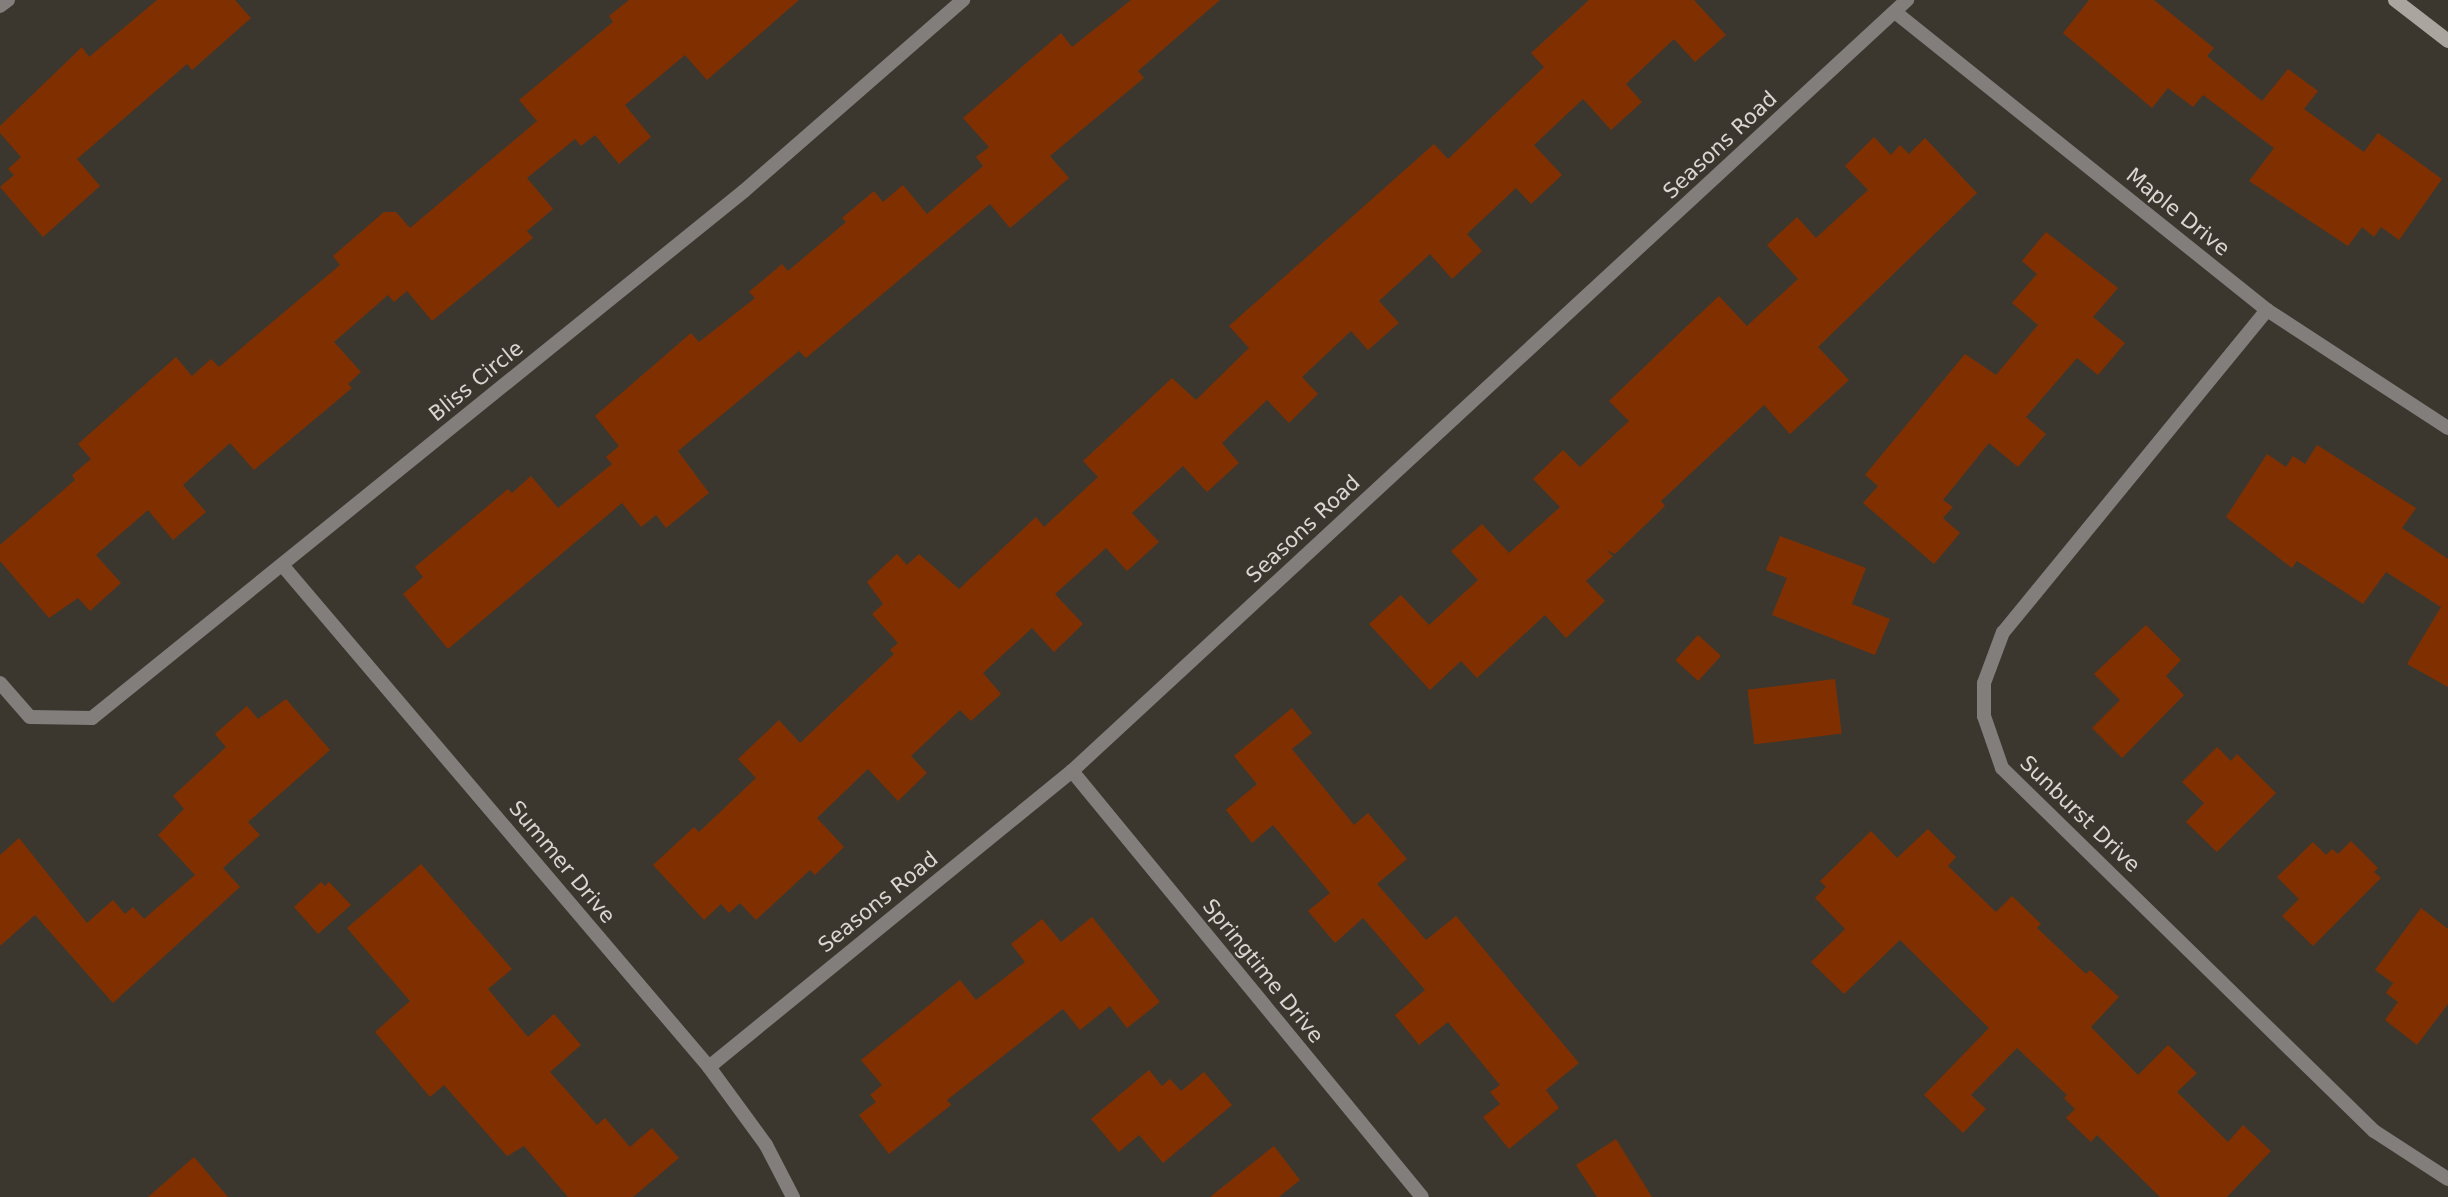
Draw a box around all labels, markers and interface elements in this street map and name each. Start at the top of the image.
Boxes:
street label: Seasons Road [1658,86,1782,204]
street label: Maple Drive [2121,163,2235,261]
street label: Bliss Circle [424,335,528,427]
street label: Seasons Road [1241,470,1365,588]
street label: Sunburst Drive [2015,750,2145,878]
street label: Summer Drive [504,796,620,928]
street label: Seasons Road [813,846,943,958]
street label: Springtime Drive [1197,894,1329,1048]

